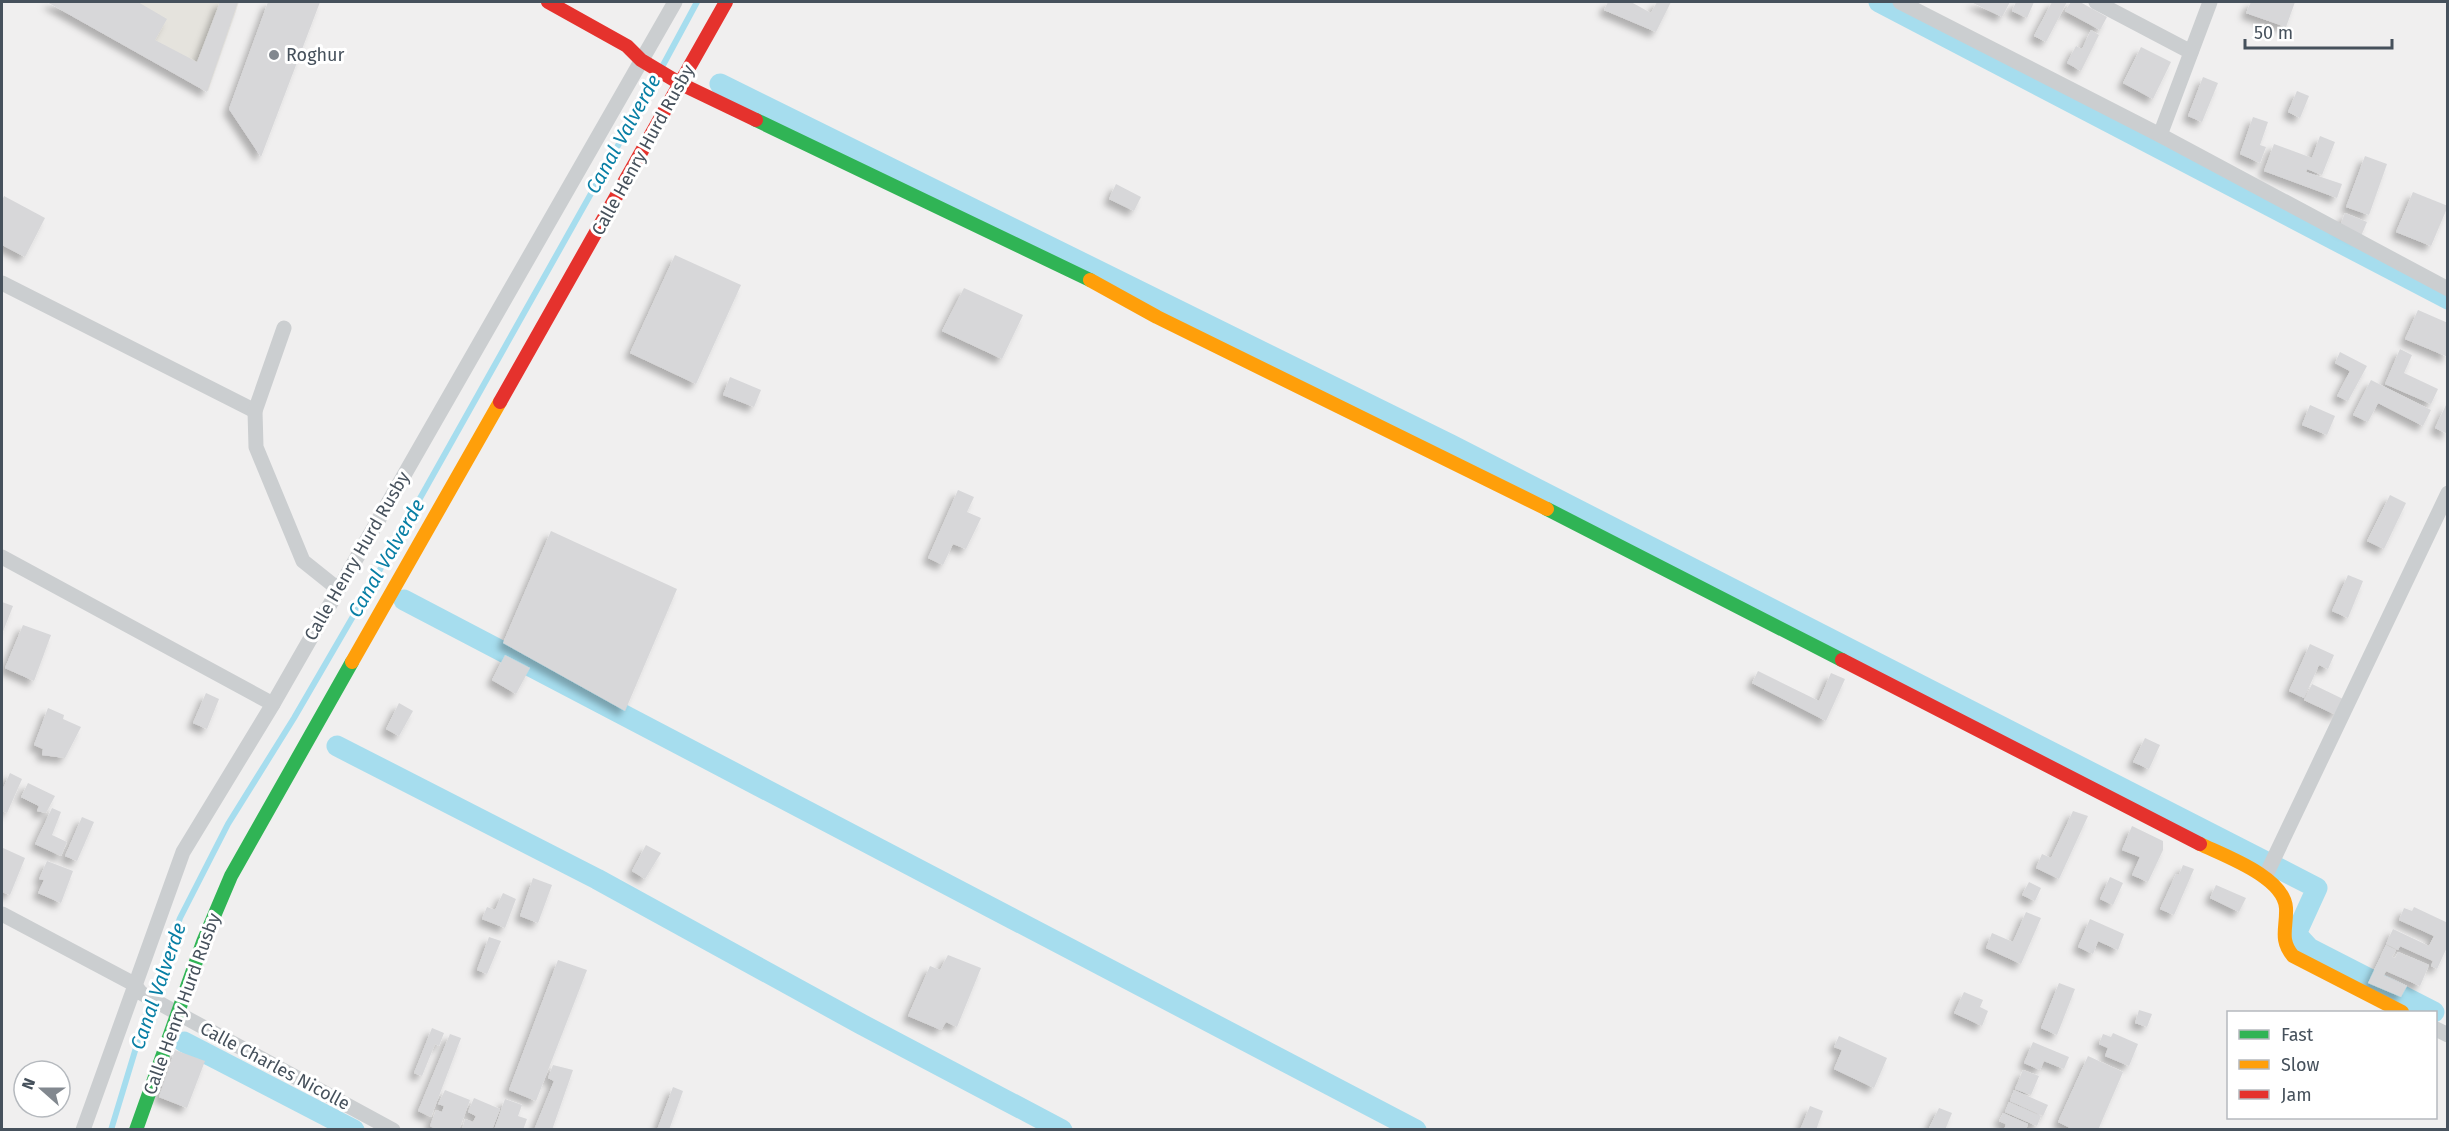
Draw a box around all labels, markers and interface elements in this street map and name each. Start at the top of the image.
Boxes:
scale bar [2245,12,2392,50]
text: 50 m [2254,22,2293,44]
place label: Roghur [286,44,345,66]
marker: Roghur [267,48,281,62]
street label: Calle Henry Hurd Rusby [587,61,699,239]
water label: Canal Valverde [580,70,666,198]
street label: Calle Henry Hurd Rusby [300,467,415,644]
water label: Canal Valverde [342,495,430,621]
street label: Calle Henry Hurd Rusby [139,910,225,1098]
water label: Canal Valverde [125,919,191,1053]
legend [2227,1011,2437,1119]
street label: Calle Charles Nicolle [196,1017,354,1115]
text: Fast [2281,1024,2314,1046]
text: Slow [2281,1054,2320,1076]
north arrow [12,1059,72,1119]
text: N [18,1075,39,1092]
text: Jam [2281,1084,2312,1106]

